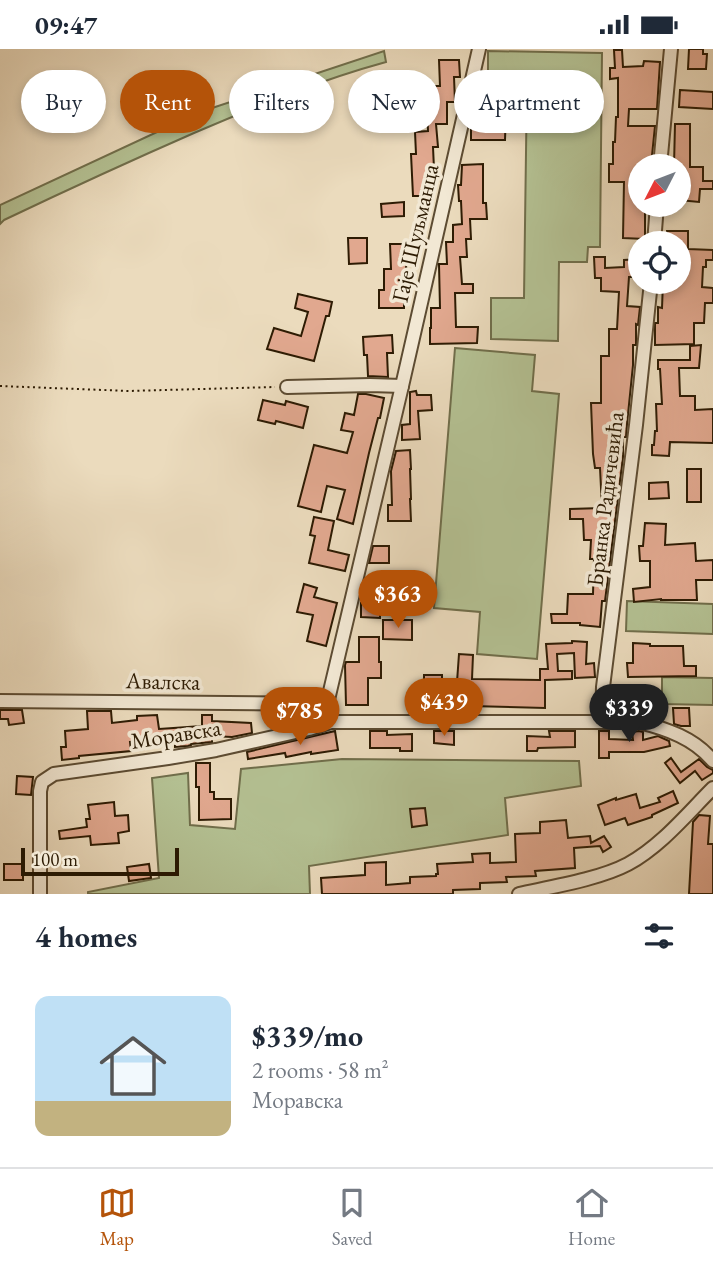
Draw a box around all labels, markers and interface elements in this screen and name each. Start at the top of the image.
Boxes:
text: 09:47 [35,8,97,42]
chip: Buy [21,70,106,133]
chip: Rent [120,70,215,133]
chip: Filters [229,70,334,133]
chip: New [348,70,440,133]
chip: Apartment [454,70,604,133]
north arrow [628,154,691,217]
map controls [628,154,691,294]
street label: Гаје Шуљманца [385,160,446,305]
button: locate [628,231,691,294]
street label: Бранка Радичевића [579,409,631,588]
pin: $363 [357,571,439,630]
text: $363 [374,578,422,608]
street label: Авалска [124,665,201,697]
pin: $439 [403,679,485,738]
pin: $339 [588,685,670,744]
text: $439 [420,686,468,716]
pin: $785 [259,687,341,747]
text: $339 [605,692,653,722]
text: $785 [276,695,324,725]
street label: Моравска [129,712,224,756]
scale bar [21,845,178,877]
text: 100 m [32,847,78,872]
text: 4 homes [35,917,137,956]
icon: filters [640,917,678,955]
text: $339/mo [252,1016,363,1055]
icon: home [91,1024,175,1108]
text: 2 rooms · 58 m² [252,1055,389,1085]
text: Моравска [252,1085,343,1115]
tab: Map [98,1184,136,1251]
tab: Saved [332,1184,372,1251]
tab: Home [568,1184,615,1251]

